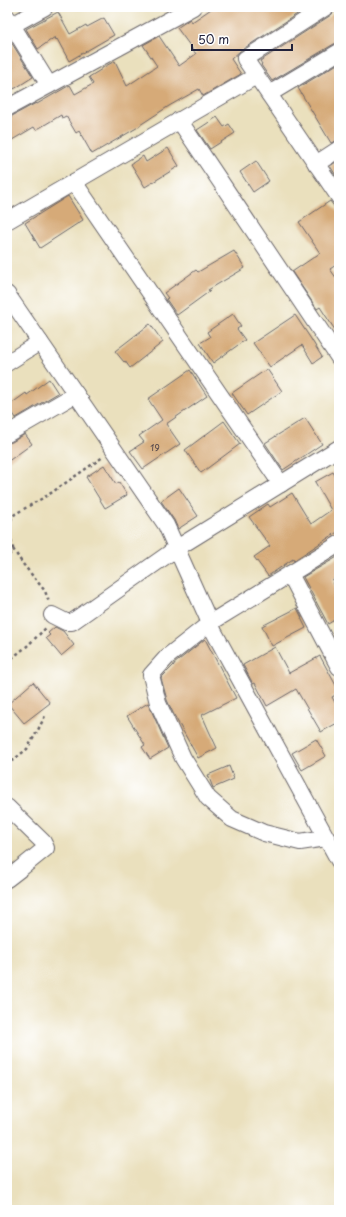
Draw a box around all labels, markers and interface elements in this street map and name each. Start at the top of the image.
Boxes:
scale bar [192,26,292,52]
text: 50 m [198,30,229,48]
house number: 19 [150,440,160,454]

